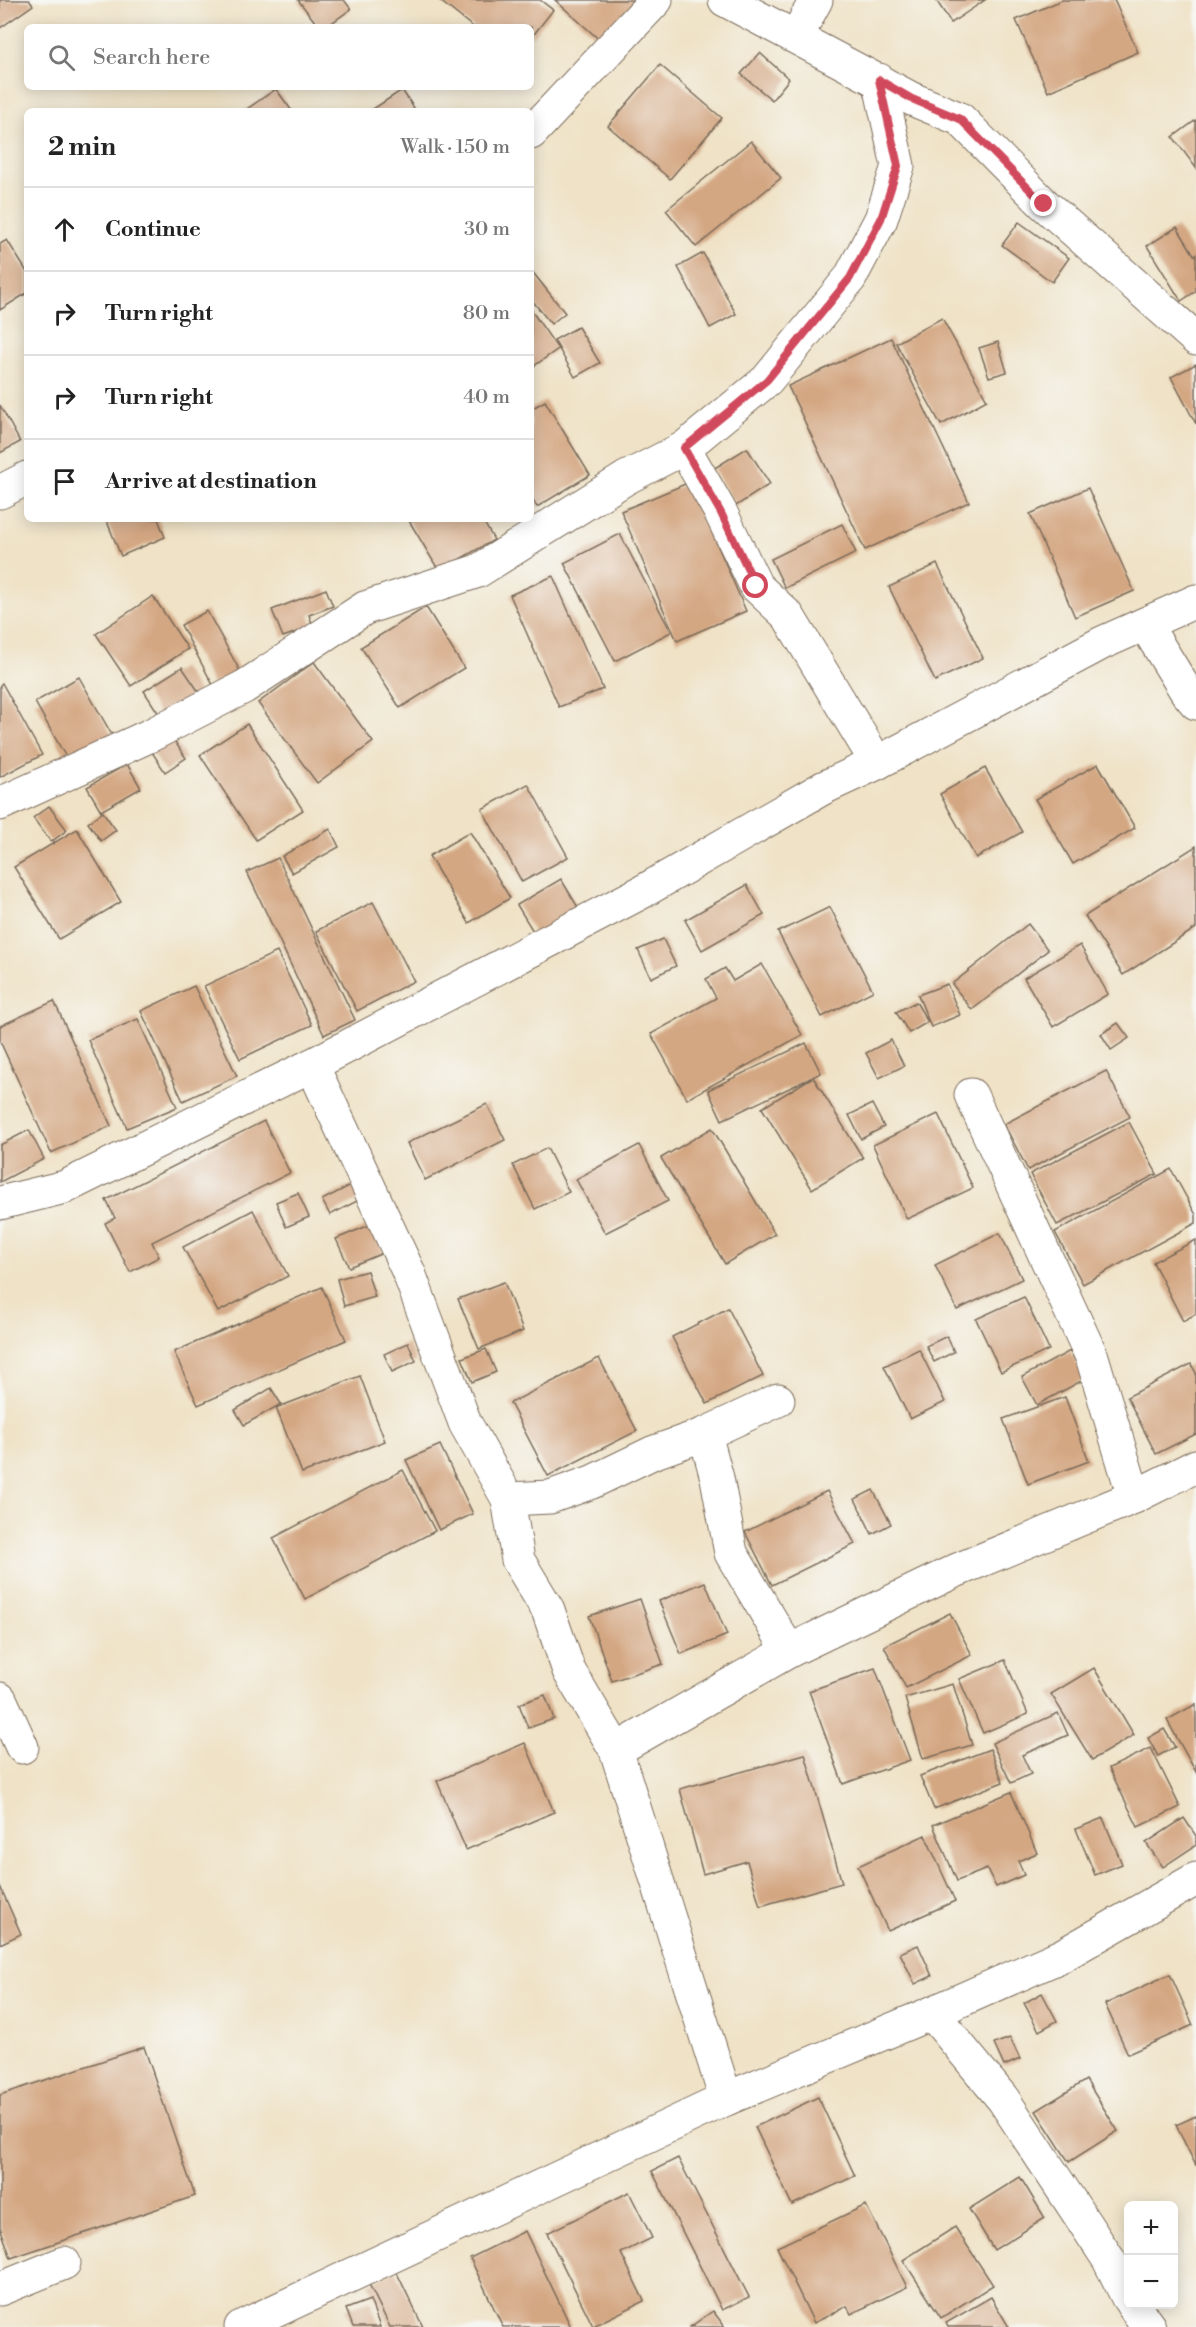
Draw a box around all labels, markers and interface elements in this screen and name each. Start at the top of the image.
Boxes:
search box [24,24,534,90]
icon: search [45,41,78,74]
text: Search here [93,44,210,71]
text: 2 min [48,131,116,163]
text: Walk · 150 m [401,135,510,160]
route end [1030,190,1056,216]
icon: ahead [48,213,81,246]
text: Continue [105,216,201,243]
text: 30 m [464,217,510,242]
icon: right [48,297,81,330]
text: Turn right [105,300,213,327]
text: 80 m [463,301,510,326]
icon: right [48,381,81,414]
text: Turn right [105,384,213,411]
text: 40 m [463,385,510,410]
icon: arrive [48,465,81,498]
text: Arrive at destination [105,468,317,495]
route start [742,572,768,598]
map controls [1124,2201,1178,2309]
button: + [1124,2201,1178,2255]
button: − [1124,2255,1178,2309]

